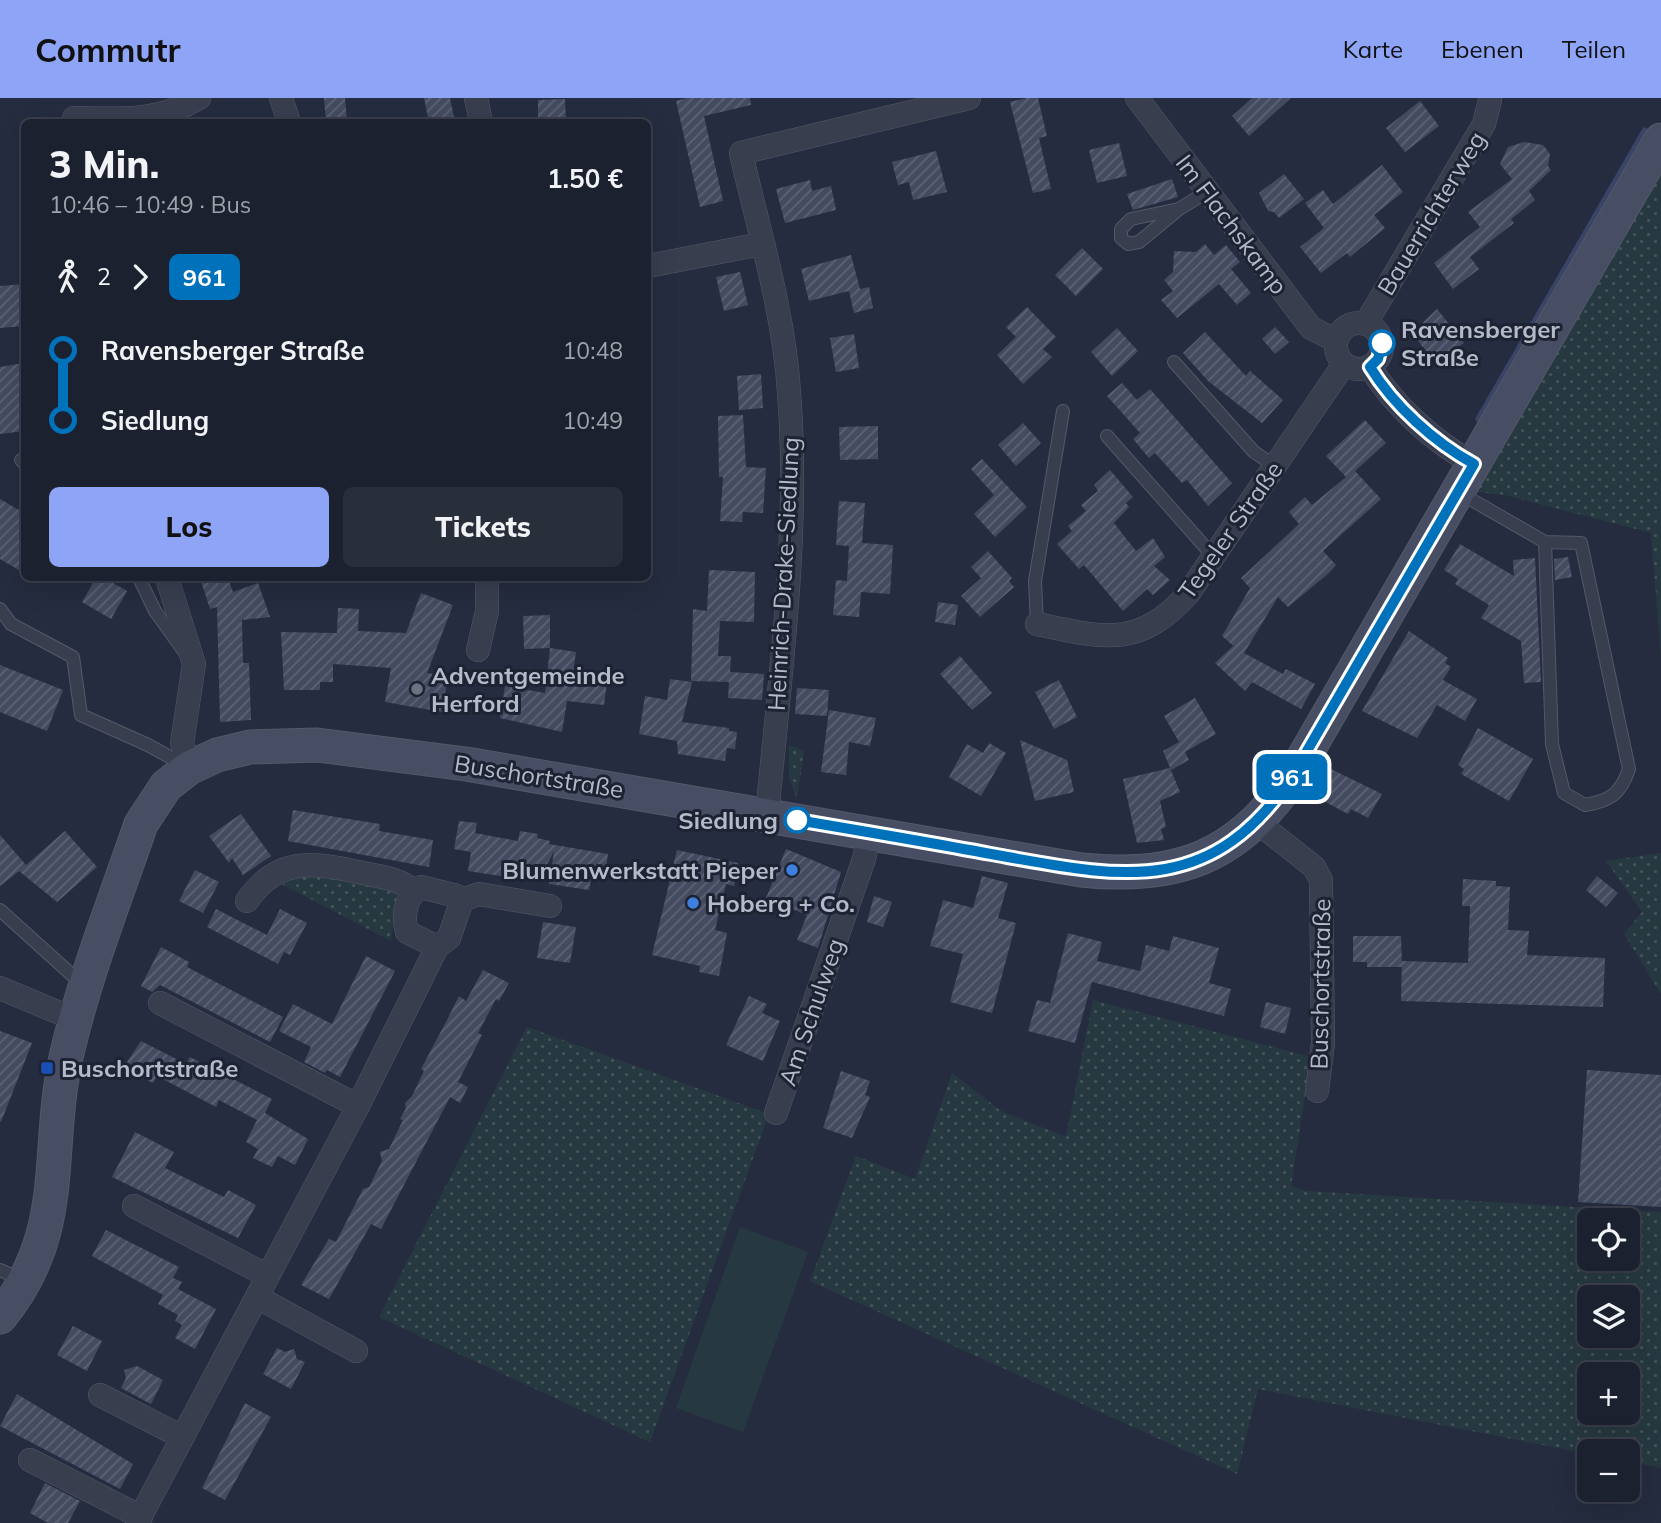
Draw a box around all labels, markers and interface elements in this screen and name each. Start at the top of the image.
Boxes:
text: Commutr [35,29,180,70]
text: Karte [1343,34,1403,64]
text: Ebenen [1441,34,1524,64]
text: Teilen [1562,34,1626,64]
street label: Bauerrichterweg [1370,126,1492,300]
text: 3 Min. [49,140,159,188]
street label: Im Flachskamp [1170,148,1294,300]
text: 1.50 € [547,162,623,195]
text: 10:46 – 10:49 · Bus [49,190,251,219]
icon: walk [49,258,87,296]
icon: forward [121,258,159,296]
text: 2 [97,262,111,291]
text: 961 [183,262,226,292]
place label: Ravensberger Straße [1401,314,1560,372]
marker: Ravensberger Straße [1369,330,1395,356]
text: Ravensberger Straße [101,334,365,367]
text: 10:48 [563,336,623,365]
text: Siedlung [101,404,209,437]
text: 10:49 [563,406,623,435]
street label: Heinrich-Drake-Siedlung [761,436,805,712]
street label: Tegeler Straße [1171,455,1289,605]
button: Los [49,487,329,567]
button: Tickets [343,487,623,567]
place label: Adventgemeinde Herford [431,660,625,718]
marker: Adventgemeinde Herford [409,681,425,697]
street label: Buschortstraße [452,748,626,804]
line badge: 961 [1252,754,1332,800]
text: 961 [1270,762,1314,792]
place label: Siedlung [678,805,778,835]
marker: Siedlung [784,807,810,833]
place label: Blumenwerkstatt Pieper [502,855,779,885]
marker: Blumenwerkstatt Pieper [784,862,800,878]
place label: Hoberg + Co. [707,888,855,918]
marker: Hoberg + Co. [685,895,701,911]
street label: Buschortstraße [1304,898,1336,1070]
street label: Am Schulweg [772,934,850,1090]
place label: Buschortstraße [61,1053,238,1083]
marker: Buschortstraße [39,1060,55,1076]
map controls [1577,1208,1640,1502]
button: locate [1577,1208,1640,1271]
button: layers [1577,1285,1640,1348]
button: + [1577,1362,1640,1425]
button: − [1577,1439,1640,1502]

